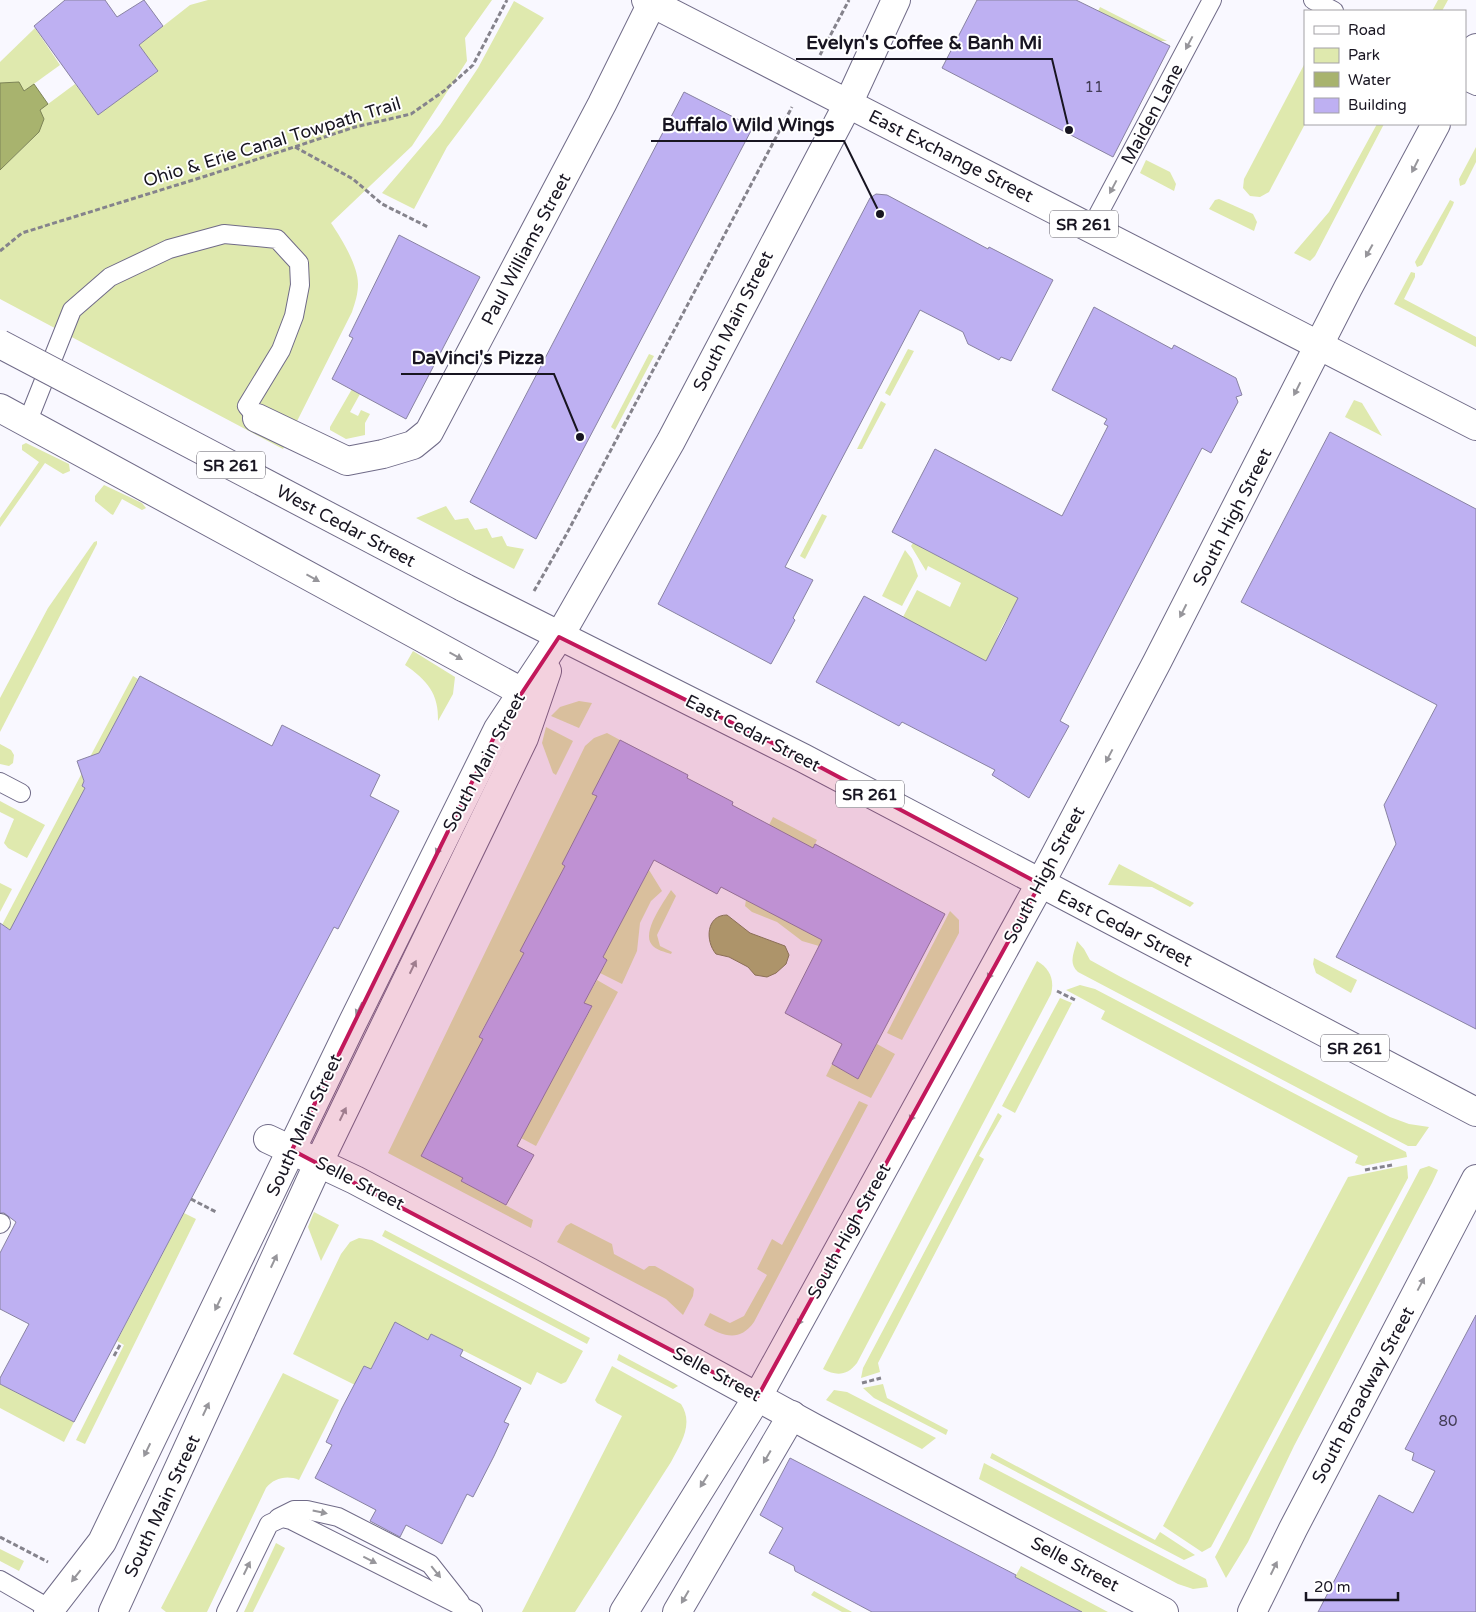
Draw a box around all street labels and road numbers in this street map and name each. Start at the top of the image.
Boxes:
street label: Maiden Lane [1116,60,1188,168]
street label: Ohio & Erie Canal Towpath Trail [140,92,404,192]
street label: East Exchange Street [865,105,1037,207]
street label: Paul Williams Street [477,169,575,329]
road number: SR 261 [1050,210,1118,238]
street label: South Main Street [688,247,778,395]
street label: South High Street [1188,444,1276,590]
road number: SR 261 [197,452,265,478]
street label: West Cedar Street [273,480,420,572]
street label: South Main Street [438,688,530,835]
street label: East Cedar Street [682,689,824,777]
road number: SR 261 [836,781,904,808]
street label: South High Street [999,803,1089,947]
street label: East Cedar Street [1054,884,1196,972]
road number: SR 261 [1321,1034,1389,1062]
street label: South Main Street [261,1050,347,1200]
street label: Selle Street [312,1151,408,1215]
street label: South High Street [803,1159,895,1303]
street label: South Broadway Street [1307,1303,1419,1487]
street label: Selle Street [669,1342,765,1406]
street label: South Main Street [119,1431,205,1581]
street label: Selle Street [1027,1532,1123,1596]

